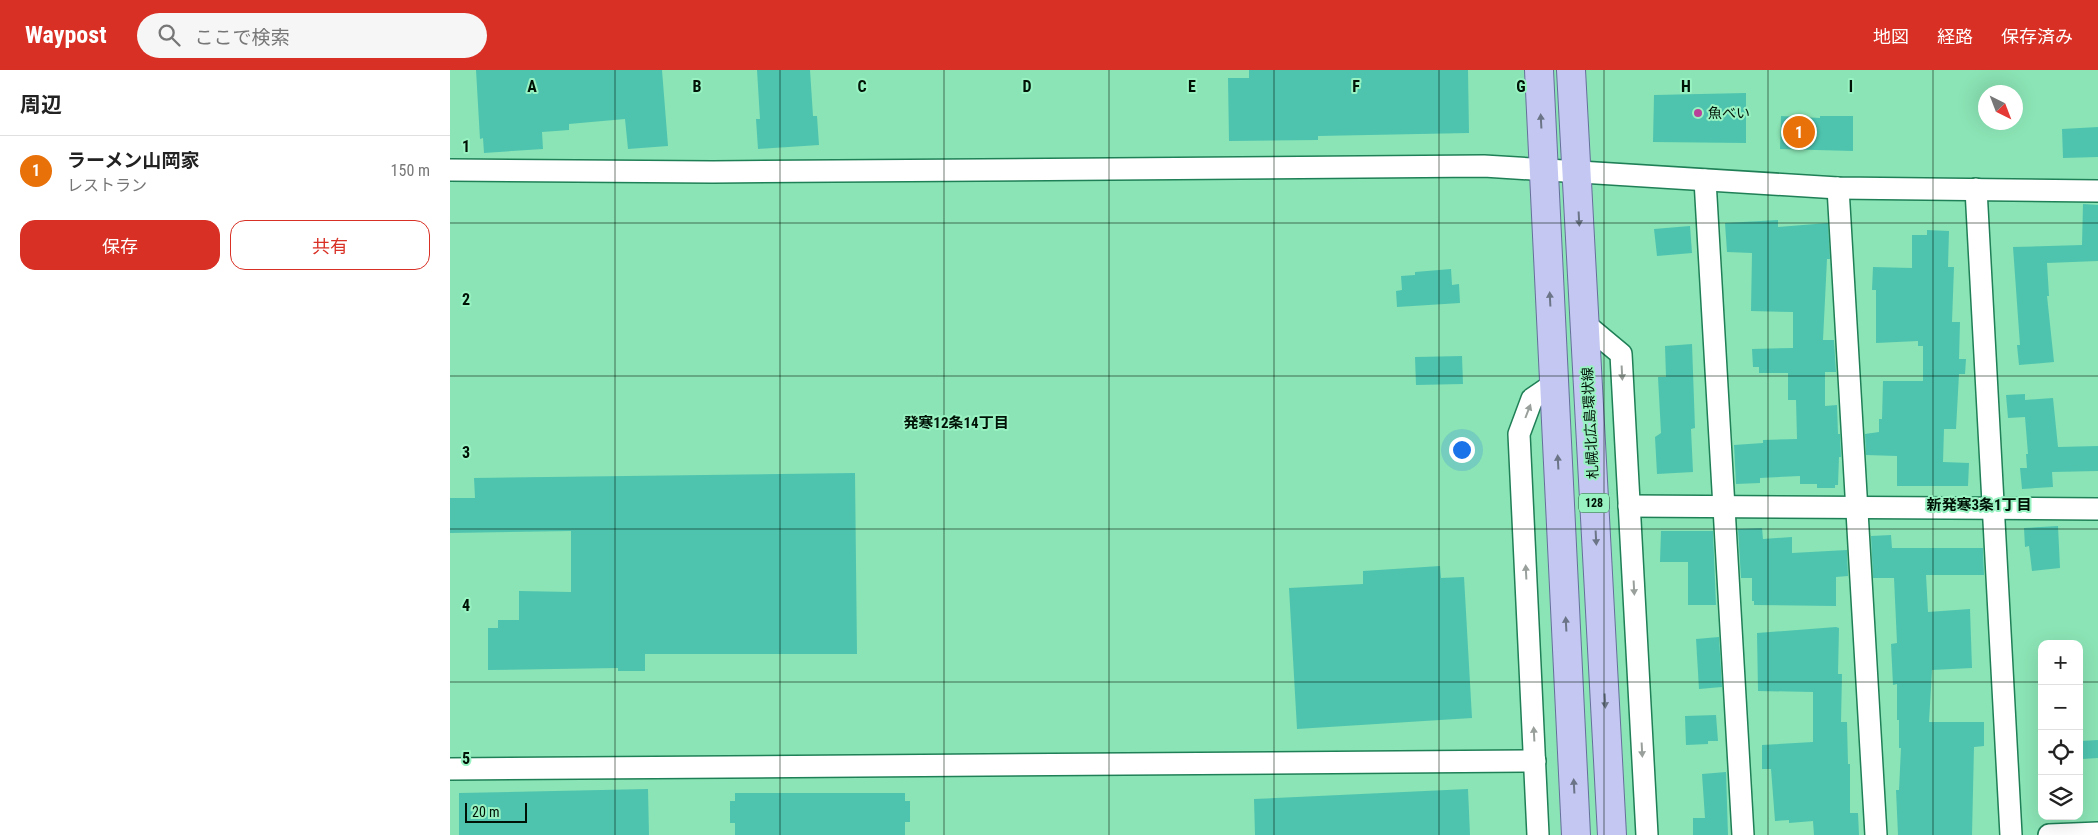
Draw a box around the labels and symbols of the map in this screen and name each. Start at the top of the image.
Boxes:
text: A [527,77,537,96]
text: B [693,77,702,96]
text: C [857,77,867,96]
text: D [1022,77,1032,96]
text: E [1188,77,1196,96]
text: F [1352,77,1360,96]
text: G [1516,77,1526,96]
text: H [1681,77,1691,96]
text: I [1849,77,1853,96]
north arrow [1978,85,2023,130]
place label: 魚べい [1708,105,1750,121]
marker: 魚べい [1692,107,1704,119]
one-way arrow [1537,113,1545,129]
pin: 1 [1783,113,1815,151]
text: 1 [462,137,470,156]
one-way arrow [1576,211,1584,227]
text: 2 [462,290,470,309]
one-way arrow [1545,291,1553,307]
one-way arrow [1619,365,1627,381]
street label: 札幌北広島環状線 [1579,367,1601,479]
one-way arrow [1524,403,1532,418]
district label: 発寒12条14丁目 [903,414,1009,432]
your location [1449,437,1475,463]
text: 3 [462,443,470,462]
one-way arrow [1553,453,1561,469]
road number: 128 [1579,493,1609,512]
district label: 新発寒3条1丁目 [1926,496,2032,514]
one-way arrow [1593,531,1601,547]
one-way arrow [1521,563,1529,579]
one-way arrow [1630,580,1638,596]
text: 4 [462,596,470,615]
one-way arrow [1561,616,1569,632]
one-way arrow [1601,693,1609,709]
one-way arrow [1529,726,1537,742]
one-way arrow [1639,742,1647,758]
text: 5 [462,749,470,768]
one-way arrow [1569,778,1577,794]
scale bar [465,800,528,823]

